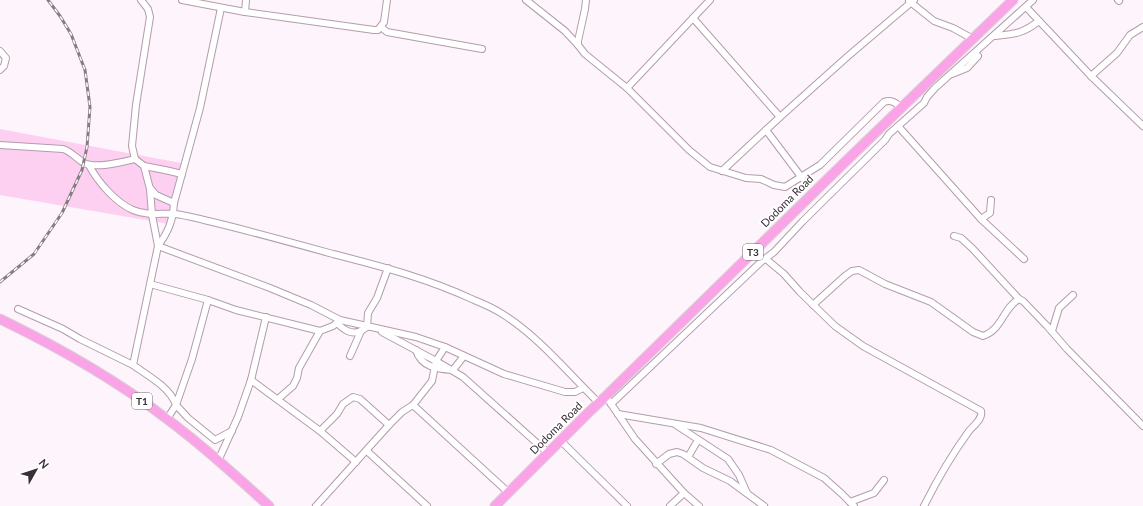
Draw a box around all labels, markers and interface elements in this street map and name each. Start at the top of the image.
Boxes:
street label: Dodoma Road [758,172,816,230]
road number: T3 [743,244,763,260]
road number: T1 [132,393,152,409]
street label: Dodoma Road [527,399,585,457]
north arrow [16,450,56,490]
text: N [36,456,52,471]

